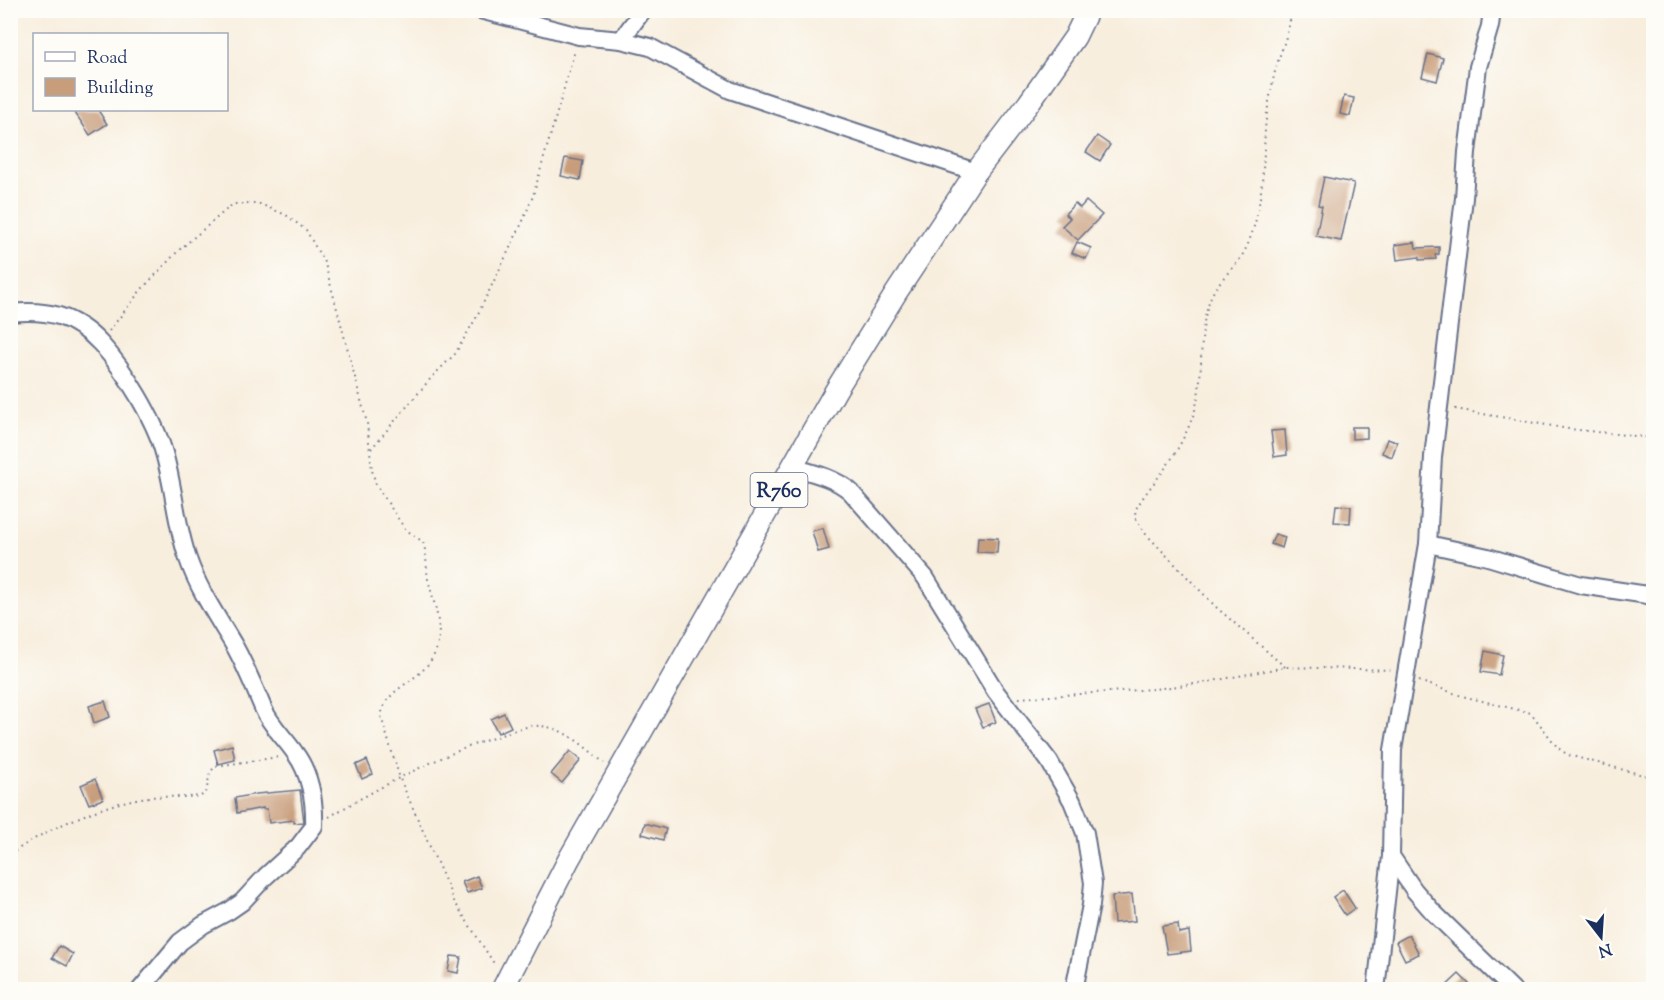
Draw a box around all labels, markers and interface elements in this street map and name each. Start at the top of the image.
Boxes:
legend [33,33,228,111]
text: Road [87,46,127,72]
text: Building [87,76,153,102]
road number: R760 [750,473,808,507]
north arrow [1571,907,1631,967]
text: N [1595,936,1614,962]

